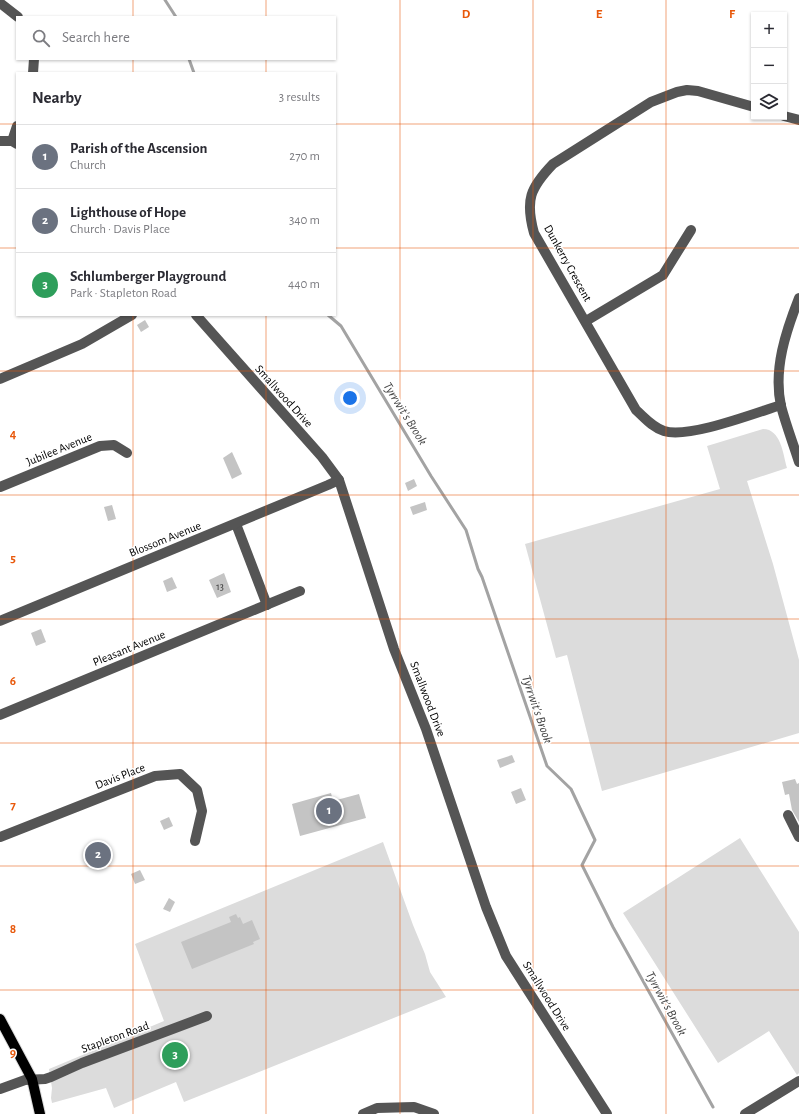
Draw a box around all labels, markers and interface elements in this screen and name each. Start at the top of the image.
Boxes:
text: D [462,8,471,21]
text: E [596,8,603,21]
text: F [729,8,736,21]
map controls [751,12,787,120]
button: + [751,12,787,48]
search box [16,16,336,60]
icon: search [30,27,52,49]
text: Search here [62,30,130,45]
button: − [751,48,787,84]
button: layers [751,84,787,120]
text: Nearby [32,89,82,106]
text: 3 results [279,91,320,104]
text: Parish of the Ascension [70,141,207,156]
text: 1 [43,150,47,163]
text: 270 m [289,150,320,163]
text: Church [70,159,106,172]
text: Lighthouse of Hope [70,205,186,220]
text: 2 [42,214,48,227]
text: 340 m [289,214,320,227]
text: Church · Davis Place [70,223,170,236]
street label: Dunkerry Crescent [541,223,594,304]
text: Schlumberger Playground [70,269,226,284]
text: 3 [42,278,48,291]
text: 440 m [288,278,320,291]
text: Park · Stapleton Road [70,287,177,300]
street label: Smallwood Drive [253,362,315,430]
water label: Tyrrwit's Brook [380,380,429,447]
your location [340,388,360,408]
text: 4 [10,428,17,441]
street label: Jubilee Avenue [24,430,94,468]
street label: Blossom Avenue [127,519,203,559]
text: 5 [10,552,16,565]
house number: 13 [216,582,224,592]
street label: Pleasant Avenue [91,628,167,668]
street label: Smallwood Drive [408,660,448,738]
water label: Tyrrwit's Brook [519,674,554,745]
text: 6 [10,675,16,688]
street label: Davis Place [93,761,147,791]
pin: 1 [316,796,342,826]
text: 7 [10,799,16,812]
pin: 2 [85,840,111,870]
text: 8 [10,923,16,936]
street label: Smallwood Drive [521,959,573,1033]
water label: Tyrrwit's Brook [643,970,689,1038]
street label: Stapleton Road [80,1019,150,1055]
pin: 3 [162,1040,188,1070]
text: 9 [10,1047,16,1060]

